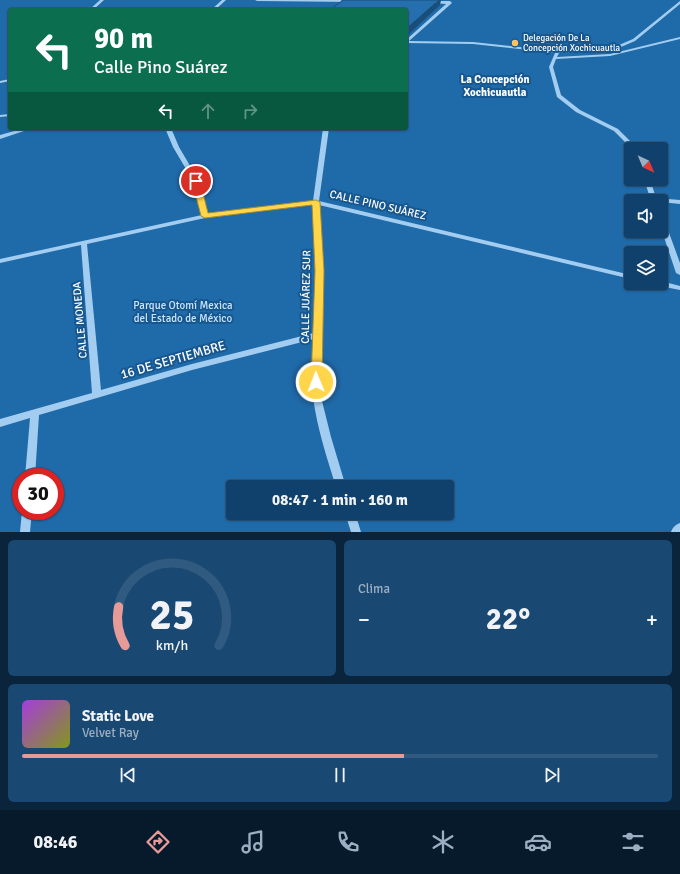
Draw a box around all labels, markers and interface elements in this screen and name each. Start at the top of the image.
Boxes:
text: 90 m [94,22,153,56]
icon: left [28,24,80,76]
place label: Delegación De La Concepción Xochicuautla [523,33,621,54]
marker: Delegación De La Concepción Xochicuautla [510,38,520,48]
text: Calle Pino Suárez [94,56,228,78]
district label: La Concepción Xochicuautla [460,73,530,99]
icon: left [155,100,177,122]
icon: ahead [197,100,219,122]
icon: right [239,100,261,122]
north arrow [624,142,668,186]
map controls [624,142,668,290]
pin [179,164,213,198]
icon: arrive [185,170,207,192]
street label: CALLE PINO SUÁREZ [328,187,428,222]
button: sound [624,194,668,238]
button: layers [624,246,668,290]
street label: CALLE JUÁREZ SUR [298,250,313,344]
street label: CALLE MONEDA [70,281,90,359]
park label: Parque Otomí Mexica del Estado de México [133,299,233,325]
street label: 16 DE SEPTIEMBRE [119,337,227,383]
position arrow [295,361,337,403]
speed limit sign: 30 [12,468,64,520]
text: 08:47 · 1 min · 160 m [272,491,408,509]
text: Clima [358,581,390,597]
text: 25 [150,590,194,641]
text: 22° [486,601,530,638]
text: − [358,606,370,633]
text: + [646,606,658,633]
text: km/h [156,637,188,654]
text: Static Love [82,707,154,725]
text: Velvet Ray [82,725,139,741]
icon: previous [117,764,139,786]
icon: pause [329,764,351,786]
icon: next [541,764,563,786]
icon: directions [144,828,172,856]
icon: music [239,828,267,856]
icon: phone [334,828,362,856]
icon: climate [429,828,457,856]
icon: car [524,828,552,856]
icon: filters [619,828,647,856]
text: 08:46 [33,831,78,853]

